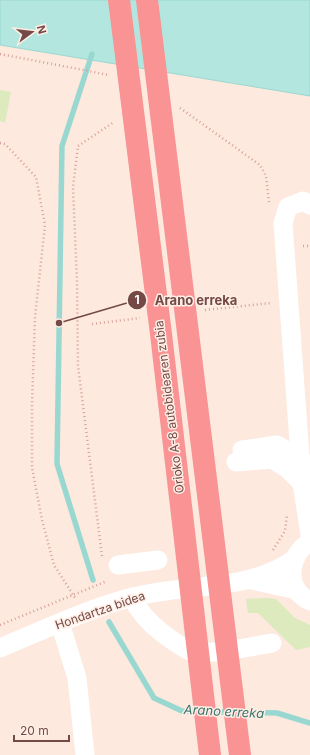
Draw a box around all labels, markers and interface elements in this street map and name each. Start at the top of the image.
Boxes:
north arrow [12,12,52,52]
text: N [34,24,50,35]
callout: Arano erreka [127,288,245,313]
text: 1 [134,292,140,307]
text: Arano erreka [155,292,237,308]
street label: Orioko A-8 autobidearen zubia [151,320,187,494]
street label: Hondartza bidea [53,588,147,632]
water label: Arano erreka [182,701,265,721]
scale bar [14,717,69,743]
text: 20 m [20,723,49,738]

